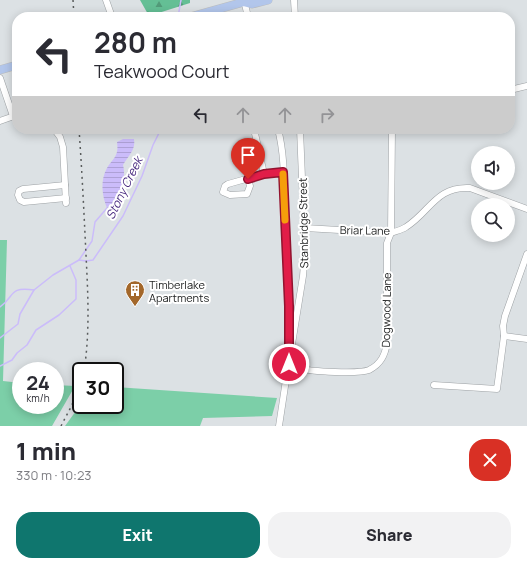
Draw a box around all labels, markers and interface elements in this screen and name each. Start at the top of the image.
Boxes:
text: 280 m [94,23,177,61]
icon: left [28,28,80,80]
text: Teakwood Court [94,59,230,83]
icon: left [190,104,212,126]
icon: ahead [232,104,254,126]
icon: ahead [274,104,296,126]
icon: right [316,104,338,126]
pin [231,138,265,179]
icon: arrive [237,144,259,166]
map controls [471,146,515,242]
button: sound [471,146,515,190]
water label: Stony Creek [102,152,147,222]
street label: Stanbridge Street [295,177,311,269]
button: search [471,198,515,242]
street label: Briar Lane [340,222,391,238]
street label: Dogwood Lane [378,272,394,348]
place label: Timberlake Apartments [149,277,209,305]
building icon: Timberlake Apartments [124,279,146,307]
position arrow [268,343,310,385]
speed limit sign: 30 [72,362,124,414]
text: 24 [26,369,50,396]
text: km/h [26,391,50,405]
text: 1 min [16,434,76,467]
button: close [469,439,511,481]
text: 330 m · 10:23 [16,466,92,484]
button: Exit [16,512,260,558]
button: Share [268,512,511,558]

